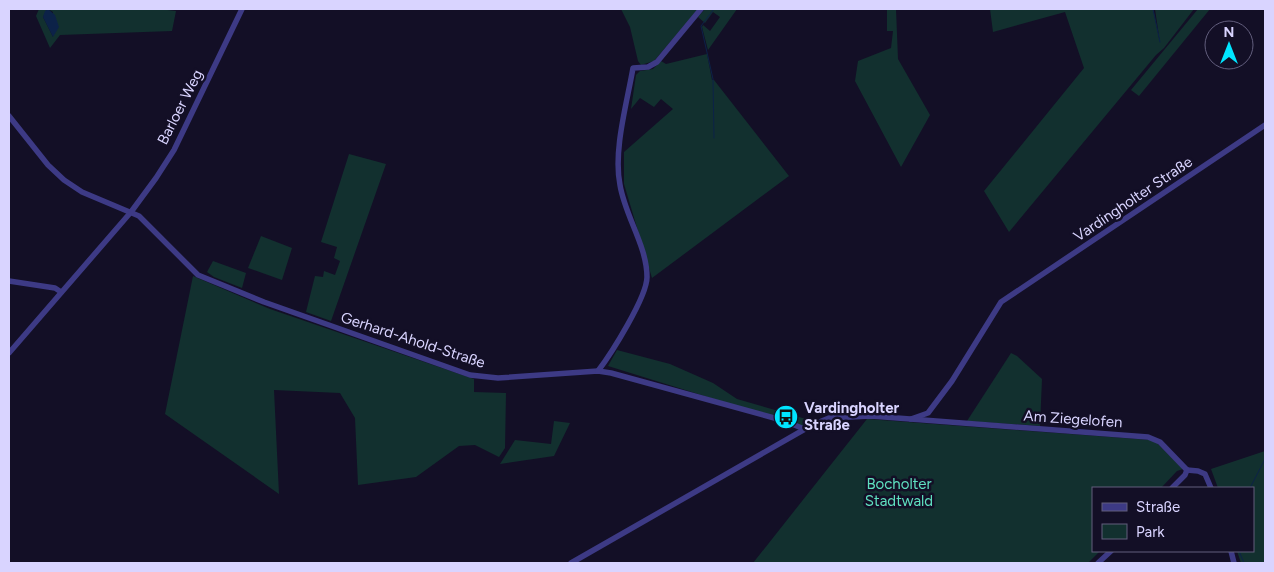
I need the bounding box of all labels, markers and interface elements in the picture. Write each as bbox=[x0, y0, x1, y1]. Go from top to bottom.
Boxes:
north arrow bbox=[1204, 20, 1254, 70]
text: N bbox=[1224, 24, 1234, 41]
street label: Barloer Weg bbox=[153, 67, 207, 147]
street label: Vardingholter Straße bbox=[1070, 153, 1196, 245]
street label: Gerhard-Ahold-Straße bbox=[339, 308, 487, 372]
place label: Vardingholter Straße bbox=[804, 399, 899, 434]
bus stop icon: Vardingholter Straße bbox=[773, 404, 799, 430]
street label: Am Ziegelofen bbox=[1023, 407, 1123, 431]
park label: Bocholter Stadtwald bbox=[865, 475, 933, 510]
legend bbox=[1092, 487, 1254, 552]
text: Straße bbox=[1136, 498, 1180, 516]
text: Park bbox=[1136, 523, 1165, 541]

